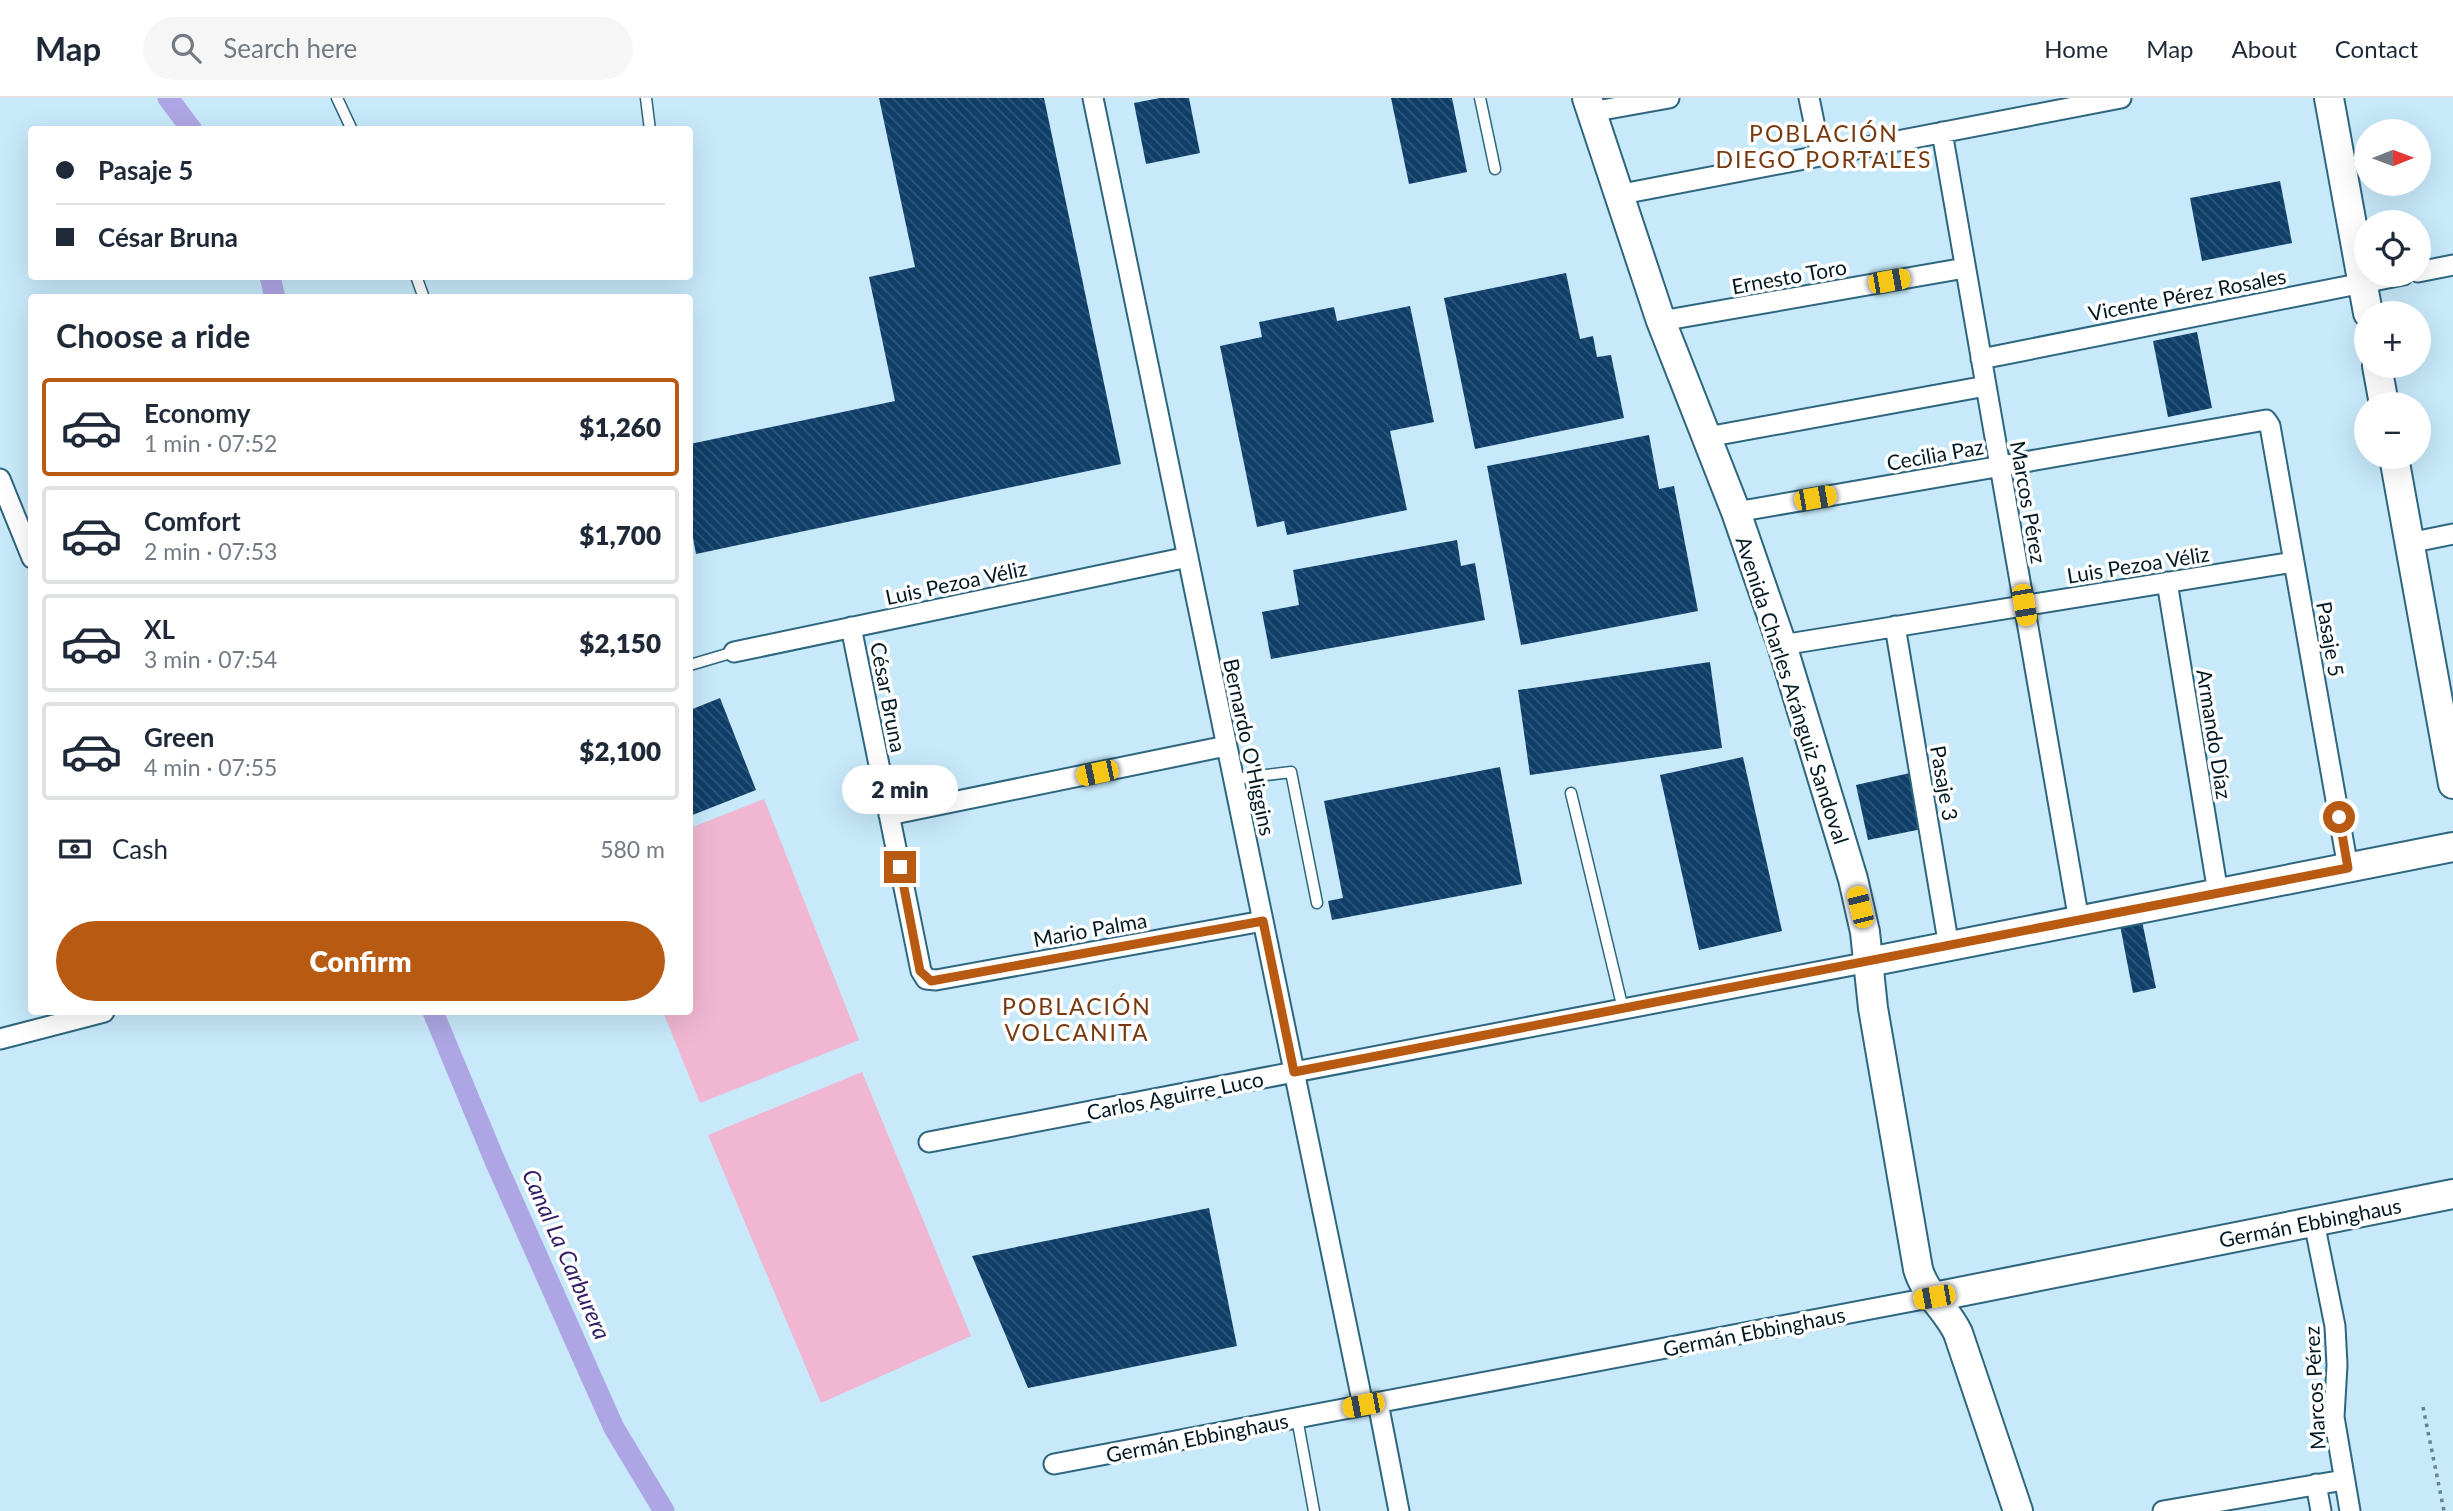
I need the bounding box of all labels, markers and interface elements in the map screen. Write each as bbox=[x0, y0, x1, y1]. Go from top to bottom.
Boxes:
search box bbox=[143, 17, 633, 80]
text: Map bbox=[35, 28, 101, 68]
icon: search bbox=[167, 29, 205, 67]
text: Search here bbox=[223, 32, 357, 64]
text: Home bbox=[2044, 34, 2108, 63]
text: Map bbox=[2146, 34, 2194, 63]
text: About bbox=[2232, 34, 2297, 63]
text: Contact bbox=[2335, 34, 2418, 63]
district label: POBLACIÓN DIEGO PORTALES bbox=[1715, 119, 1933, 173]
north arrow bbox=[2354, 119, 2431, 196]
map controls bbox=[2354, 119, 2431, 469]
text: Pasaje 5 bbox=[98, 154, 193, 186]
button: locate bbox=[2354, 210, 2431, 287]
text: César Bruna bbox=[98, 221, 238, 253]
street label: Ernesto Toro bbox=[1730, 254, 1849, 298]
street label: Vicente Pérez Rosales bbox=[2086, 263, 2288, 325]
car bbox=[1867, 267, 1912, 295]
button: + bbox=[2354, 301, 2431, 378]
text: Choose a ride bbox=[56, 316, 250, 355]
button: − bbox=[2354, 392, 2431, 469]
icon: car bbox=[60, 396, 123, 459]
text: Economy bbox=[144, 397, 250, 429]
text: $1,260 bbox=[579, 411, 661, 443]
text: 1 min · 07:52 bbox=[144, 429, 277, 457]
street label: Cecilia Paz bbox=[1885, 433, 1985, 475]
street label: Marcos Pérez bbox=[2006, 439, 2052, 565]
car bbox=[1793, 484, 1838, 512]
icon: car bbox=[60, 504, 123, 567]
text: Comfort bbox=[144, 505, 241, 537]
text: $1,700 bbox=[579, 519, 661, 551]
street label: Avenida Charles Aránguiz Sandoval bbox=[1731, 533, 1855, 847]
text: 2 min · 07:53 bbox=[144, 537, 277, 565]
street label: Luis Pezoa Véliz bbox=[2065, 540, 2211, 588]
street label: Luis Pezoa Véliz bbox=[883, 555, 1029, 609]
car bbox=[2011, 582, 2038, 628]
street label: Pasaje 5 bbox=[2312, 599, 2350, 679]
icon: car bbox=[60, 612, 123, 675]
text: XL bbox=[144, 613, 175, 645]
text: $2,150 bbox=[579, 627, 661, 659]
street label: César Bruna bbox=[866, 640, 912, 754]
text: 3 min · 07:54 bbox=[144, 645, 277, 673]
street label: Bernardo O'Higgins bbox=[1219, 656, 1281, 838]
street label: Armando Díaz bbox=[2192, 667, 2238, 801]
icon: car bbox=[60, 720, 123, 783]
text: Green bbox=[144, 721, 214, 753]
text: $2,100 bbox=[579, 735, 661, 767]
street label: Pasaje 3 bbox=[1926, 743, 1964, 823]
text: 4 min · 07:55 bbox=[144, 753, 277, 781]
car bbox=[1075, 758, 1120, 788]
callout: 2 min bbox=[842, 766, 958, 814]
text: 2 min bbox=[871, 775, 929, 803]
route start bbox=[2323, 801, 2355, 833]
icon: cash bbox=[56, 830, 94, 868]
text: Cash bbox=[112, 833, 168, 865]
text: 580 m bbox=[600, 835, 665, 863]
route end bbox=[884, 851, 916, 883]
car bbox=[1845, 884, 1876, 930]
street label: Mario Palma bbox=[1031, 907, 1149, 951]
button: Confirm bbox=[56, 921, 665, 1001]
district label: POBLACIÓN VOLCANITA bbox=[1002, 992, 1152, 1046]
street label: Carlos Aguirre Luco bbox=[1084, 1066, 1266, 1124]
water label: Canal La Carburera bbox=[517, 1164, 617, 1344]
street label: Germán Ebbinghaus bbox=[2217, 1192, 2403, 1252]
car bbox=[1912, 1283, 1957, 1311]
street label: Germán Ebbinghaus bbox=[1661, 1301, 1847, 1361]
street label: Marcos Pérez bbox=[2298, 1325, 2330, 1451]
car bbox=[1341, 1391, 1386, 1419]
street label: Germán Ebbinghaus bbox=[1104, 1407, 1290, 1467]

